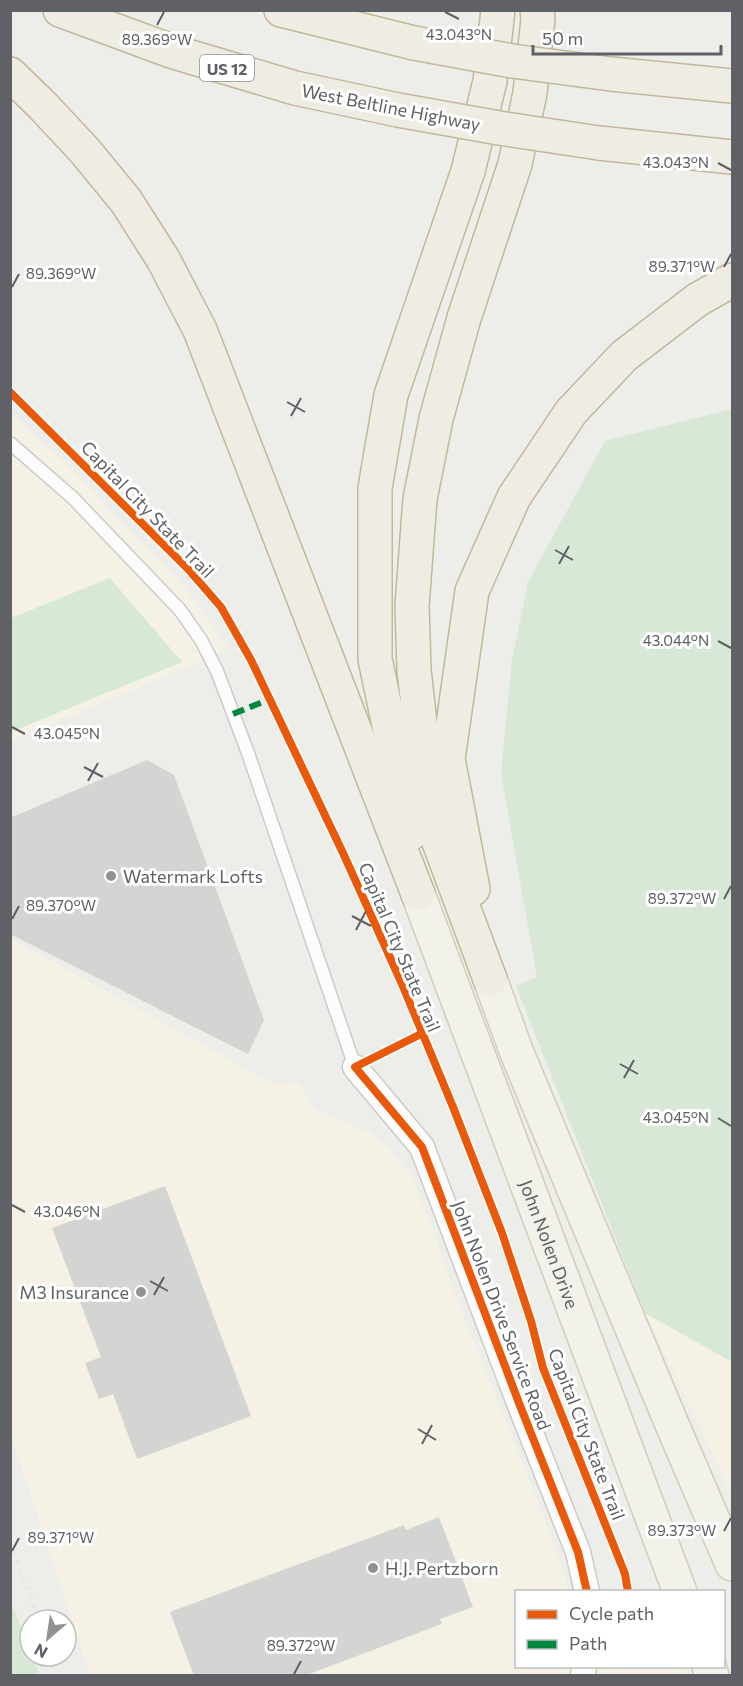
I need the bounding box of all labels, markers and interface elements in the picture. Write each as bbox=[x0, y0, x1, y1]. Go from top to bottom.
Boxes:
scale bar bbox=[533, 18, 720, 56]
text: 43.043°N bbox=[426, 25, 492, 43]
text: 50 m bbox=[542, 27, 583, 49]
text: 89.369°W bbox=[122, 30, 192, 48]
road number: US 12 bbox=[200, 55, 254, 81]
street label: West Beltline Highway bbox=[300, 79, 482, 135]
text: 43.043°N bbox=[643, 153, 709, 171]
text: 89.371°W bbox=[649, 257, 715, 275]
text: 89.369°W bbox=[26, 264, 96, 282]
street label: Capital City State Trail bbox=[77, 436, 219, 582]
text: 43.044°N bbox=[643, 631, 709, 649]
text: 43.045°N bbox=[34, 724, 100, 742]
street label: Capital City State Trail bbox=[354, 859, 446, 1035]
place label: Watermark Lofts bbox=[123, 865, 263, 887]
marker: Watermark Lofts bbox=[104, 869, 118, 883]
text: 89.372°W bbox=[648, 889, 716, 907]
text: 89.370°W bbox=[26, 896, 96, 914]
text: 43.045°N bbox=[643, 1108, 709, 1126]
street label: John Nolen Drive bbox=[515, 1177, 584, 1312]
street label: John Nolen Drive Service Road bbox=[448, 1197, 556, 1433]
text: 43.046°N bbox=[34, 1202, 100, 1220]
place label: M3 Insurance bbox=[19, 1281, 129, 1303]
marker: M3 Insurance bbox=[134, 1285, 148, 1299]
street label: Capital City State Trail bbox=[544, 1345, 630, 1523]
text: 89.373°W bbox=[648, 1521, 716, 1539]
text: 89.371°W bbox=[28, 1528, 94, 1546]
place label: H.J. Pertzborn bbox=[385, 1557, 499, 1579]
marker: H.J. Pertzborn bbox=[366, 1561, 380, 1575]
legend bbox=[515, 1590, 725, 1668]
text: Cycle path bbox=[569, 1602, 654, 1624]
north arrow bbox=[18, 1608, 78, 1668]
text: Path bbox=[569, 1632, 607, 1654]
text: 89.372°W bbox=[267, 1636, 335, 1654]
text: N bbox=[31, 1640, 50, 1663]

